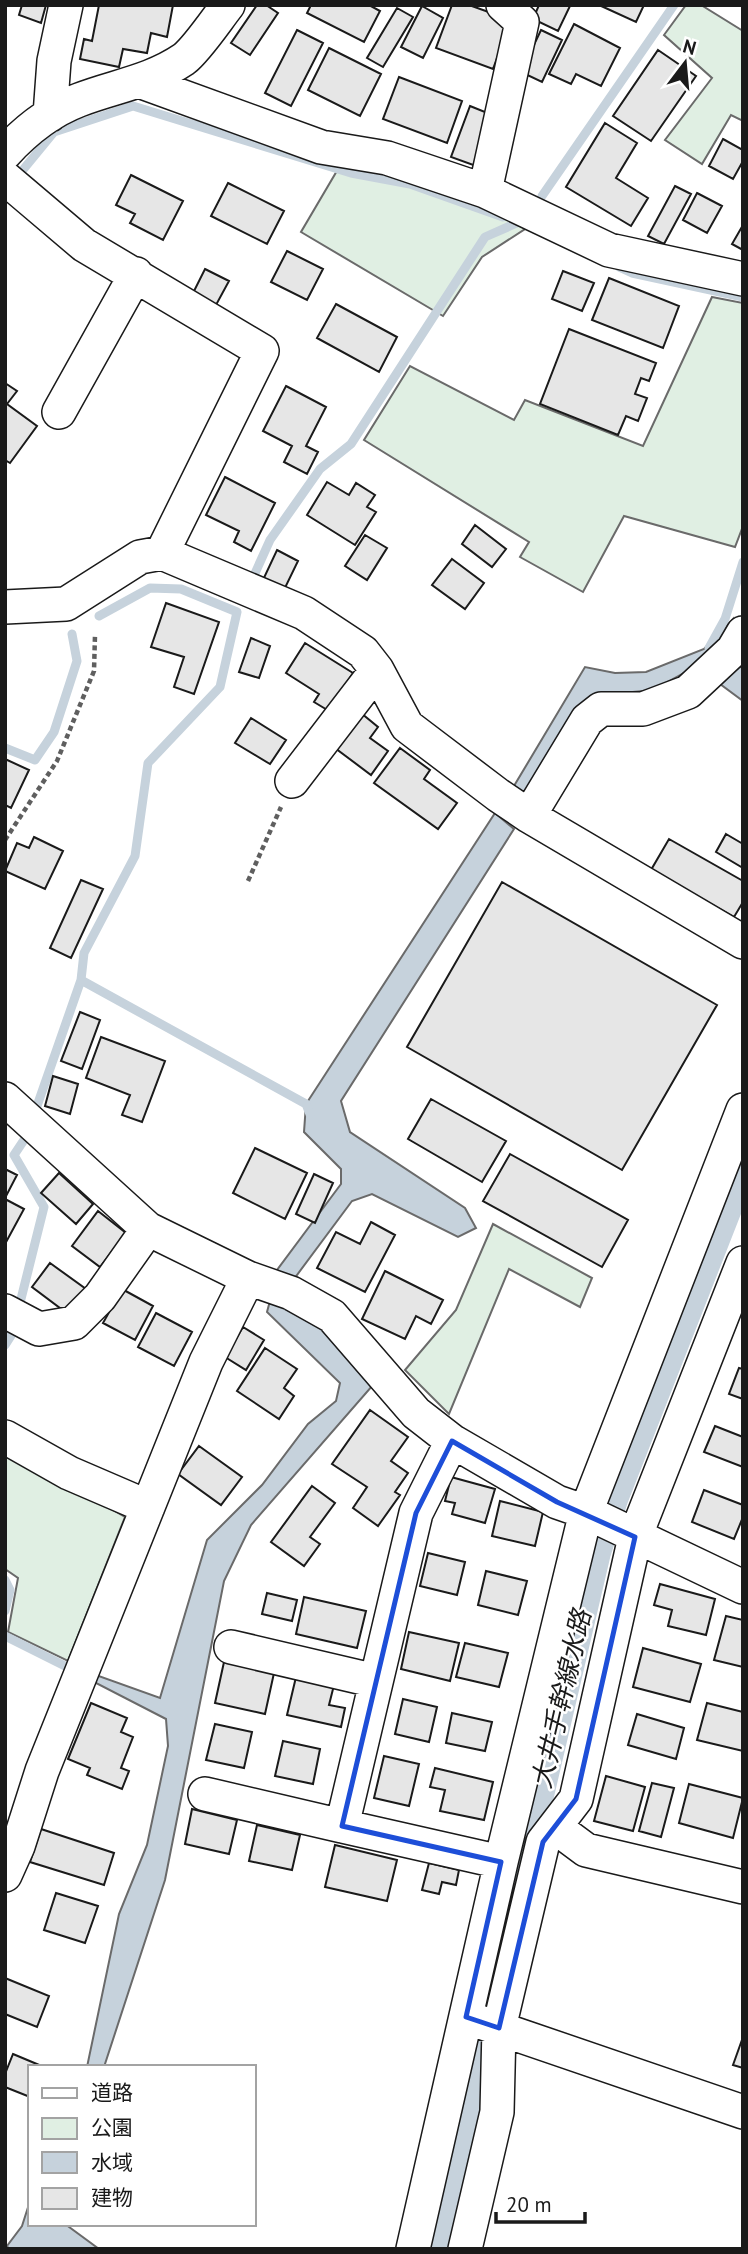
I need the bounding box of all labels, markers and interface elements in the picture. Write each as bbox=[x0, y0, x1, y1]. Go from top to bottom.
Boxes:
north arrow bbox=[650, 28, 720, 98]
text: N bbox=[680, 33, 699, 60]
water label: 大井手幹線水路 bbox=[524, 1605, 598, 1791]
legend bbox=[28, 2065, 256, 2226]
text: 道路 bbox=[91, 2079, 133, 2106]
text: 公園 bbox=[91, 2114, 133, 2141]
text: 水域 bbox=[91, 2149, 133, 2176]
scale bar bbox=[496, 2180, 585, 2224]
text: 建物 bbox=[91, 2184, 133, 2211]
text: 20 m bbox=[506, 2191, 552, 2218]

